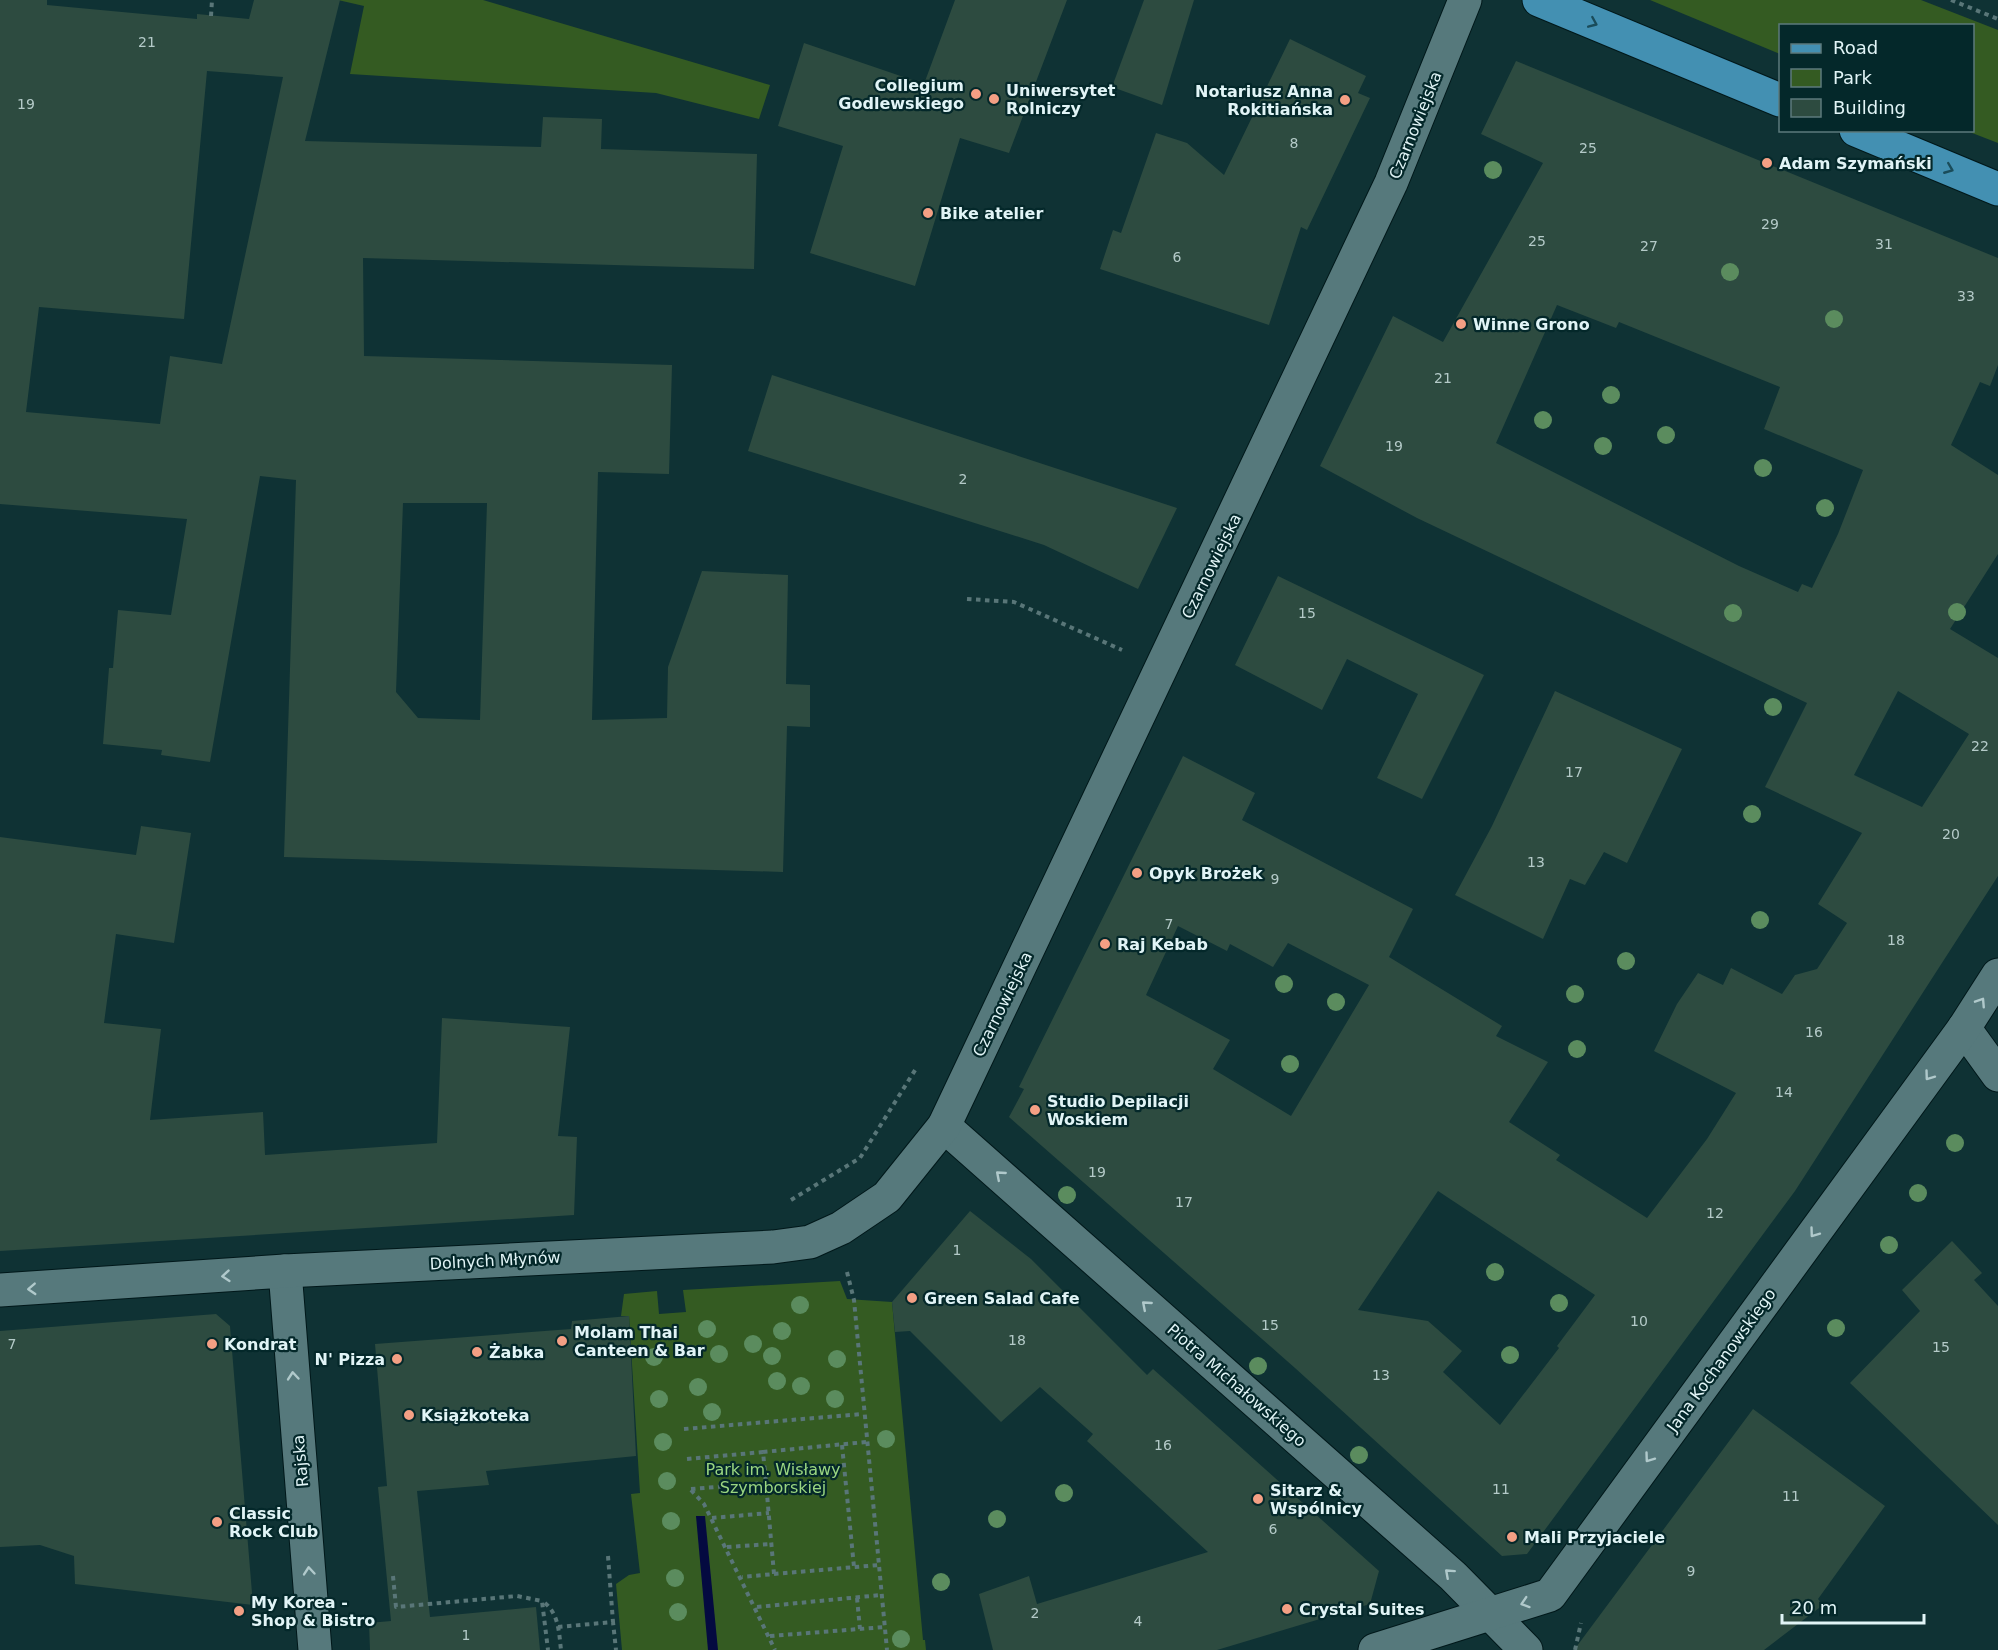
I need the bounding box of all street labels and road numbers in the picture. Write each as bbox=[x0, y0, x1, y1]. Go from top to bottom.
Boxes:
street label: Czarnowiejska bbox=[1385, 69, 1446, 182]
street label: Czarnowiejska bbox=[1178, 511, 1245, 622]
street label: Czarnowiejska bbox=[969, 949, 1036, 1060]
street label: Dolnych Młynów bbox=[429, 1248, 561, 1273]
street label: Jana Kochanowskiego bbox=[1662, 1285, 1780, 1437]
street label: Piotra Michałowskiego bbox=[1163, 1320, 1310, 1451]
street label: Rajska bbox=[289, 1434, 312, 1488]

